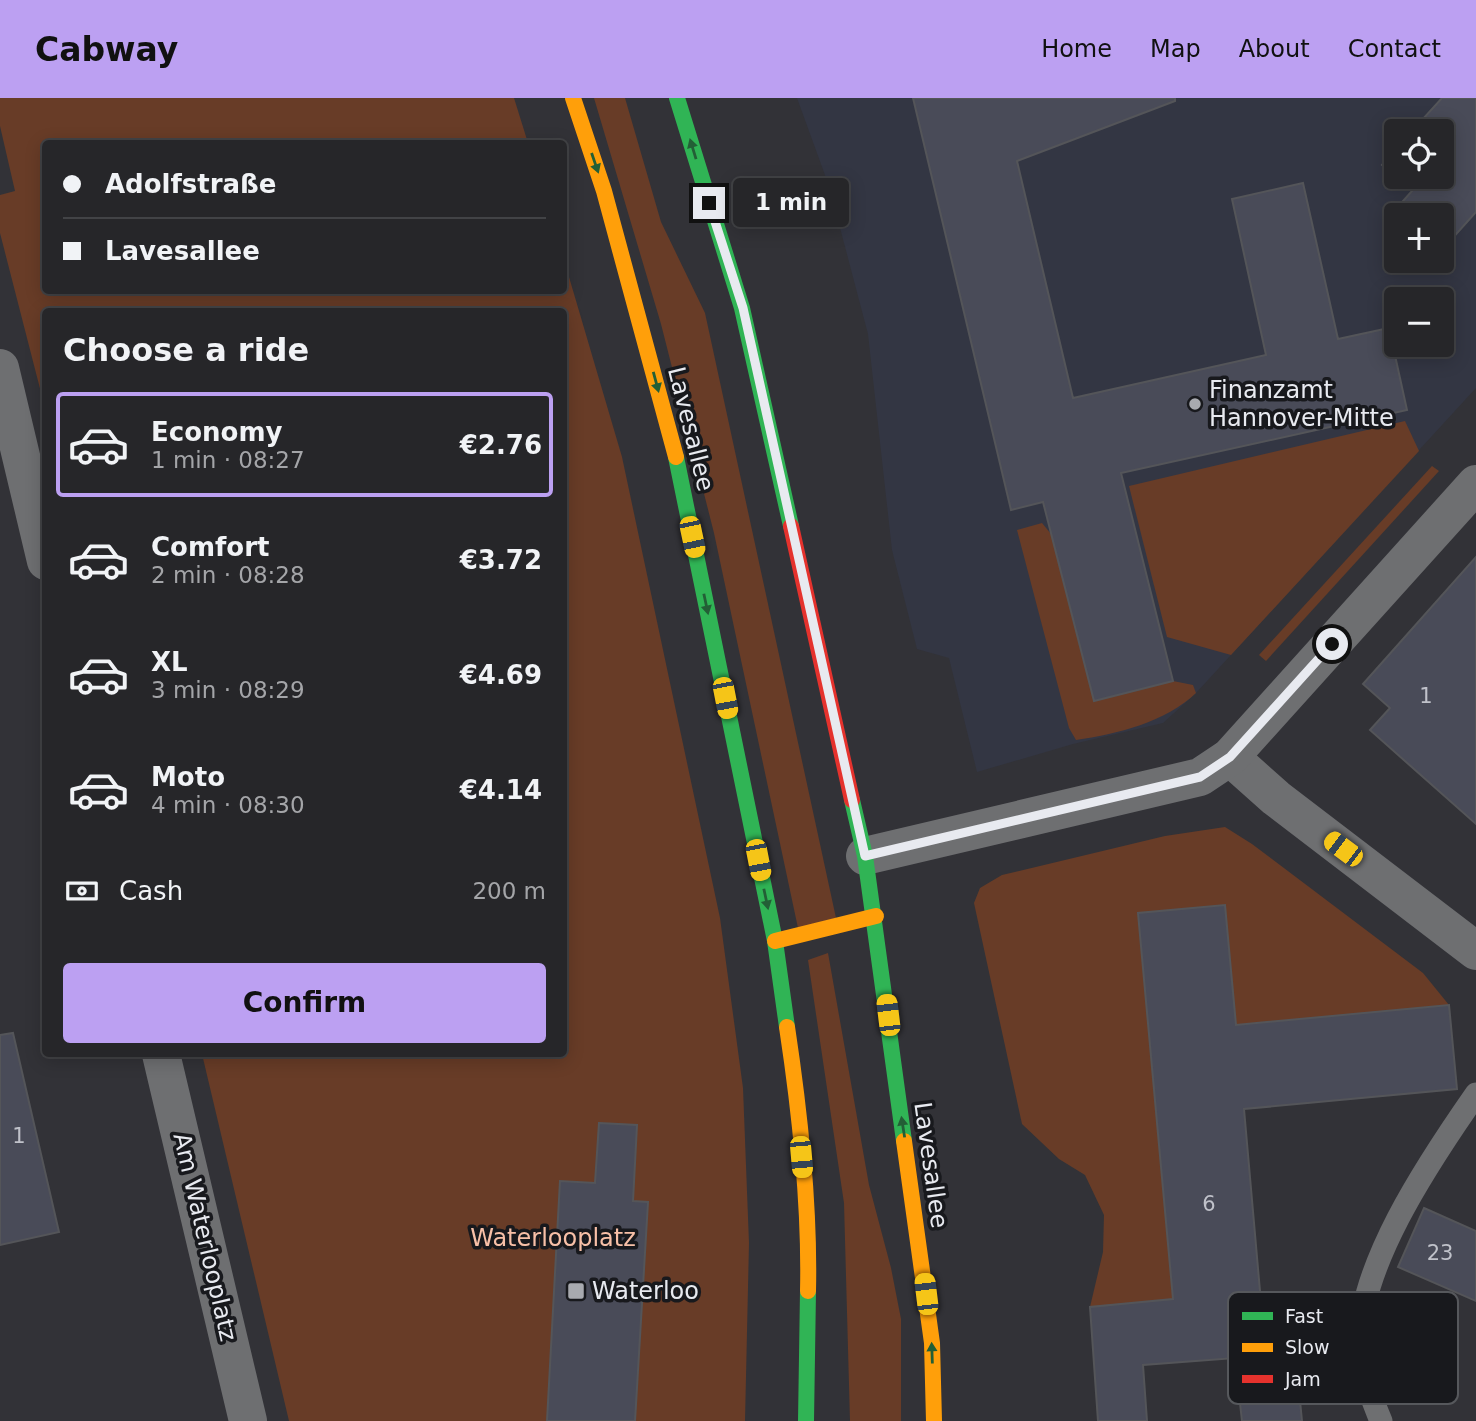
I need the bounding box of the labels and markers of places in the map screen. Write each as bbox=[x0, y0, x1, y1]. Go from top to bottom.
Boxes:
place label: Finanzamt Hannover-Mitte bbox=[1209, 376, 1394, 432]
marker: Finanzamt Hannover-Mitte bbox=[1187, 396, 1203, 412]
place label: Waterloo bbox=[592, 1277, 699, 1305]
marker: Waterloo bbox=[566, 1281, 586, 1301]

